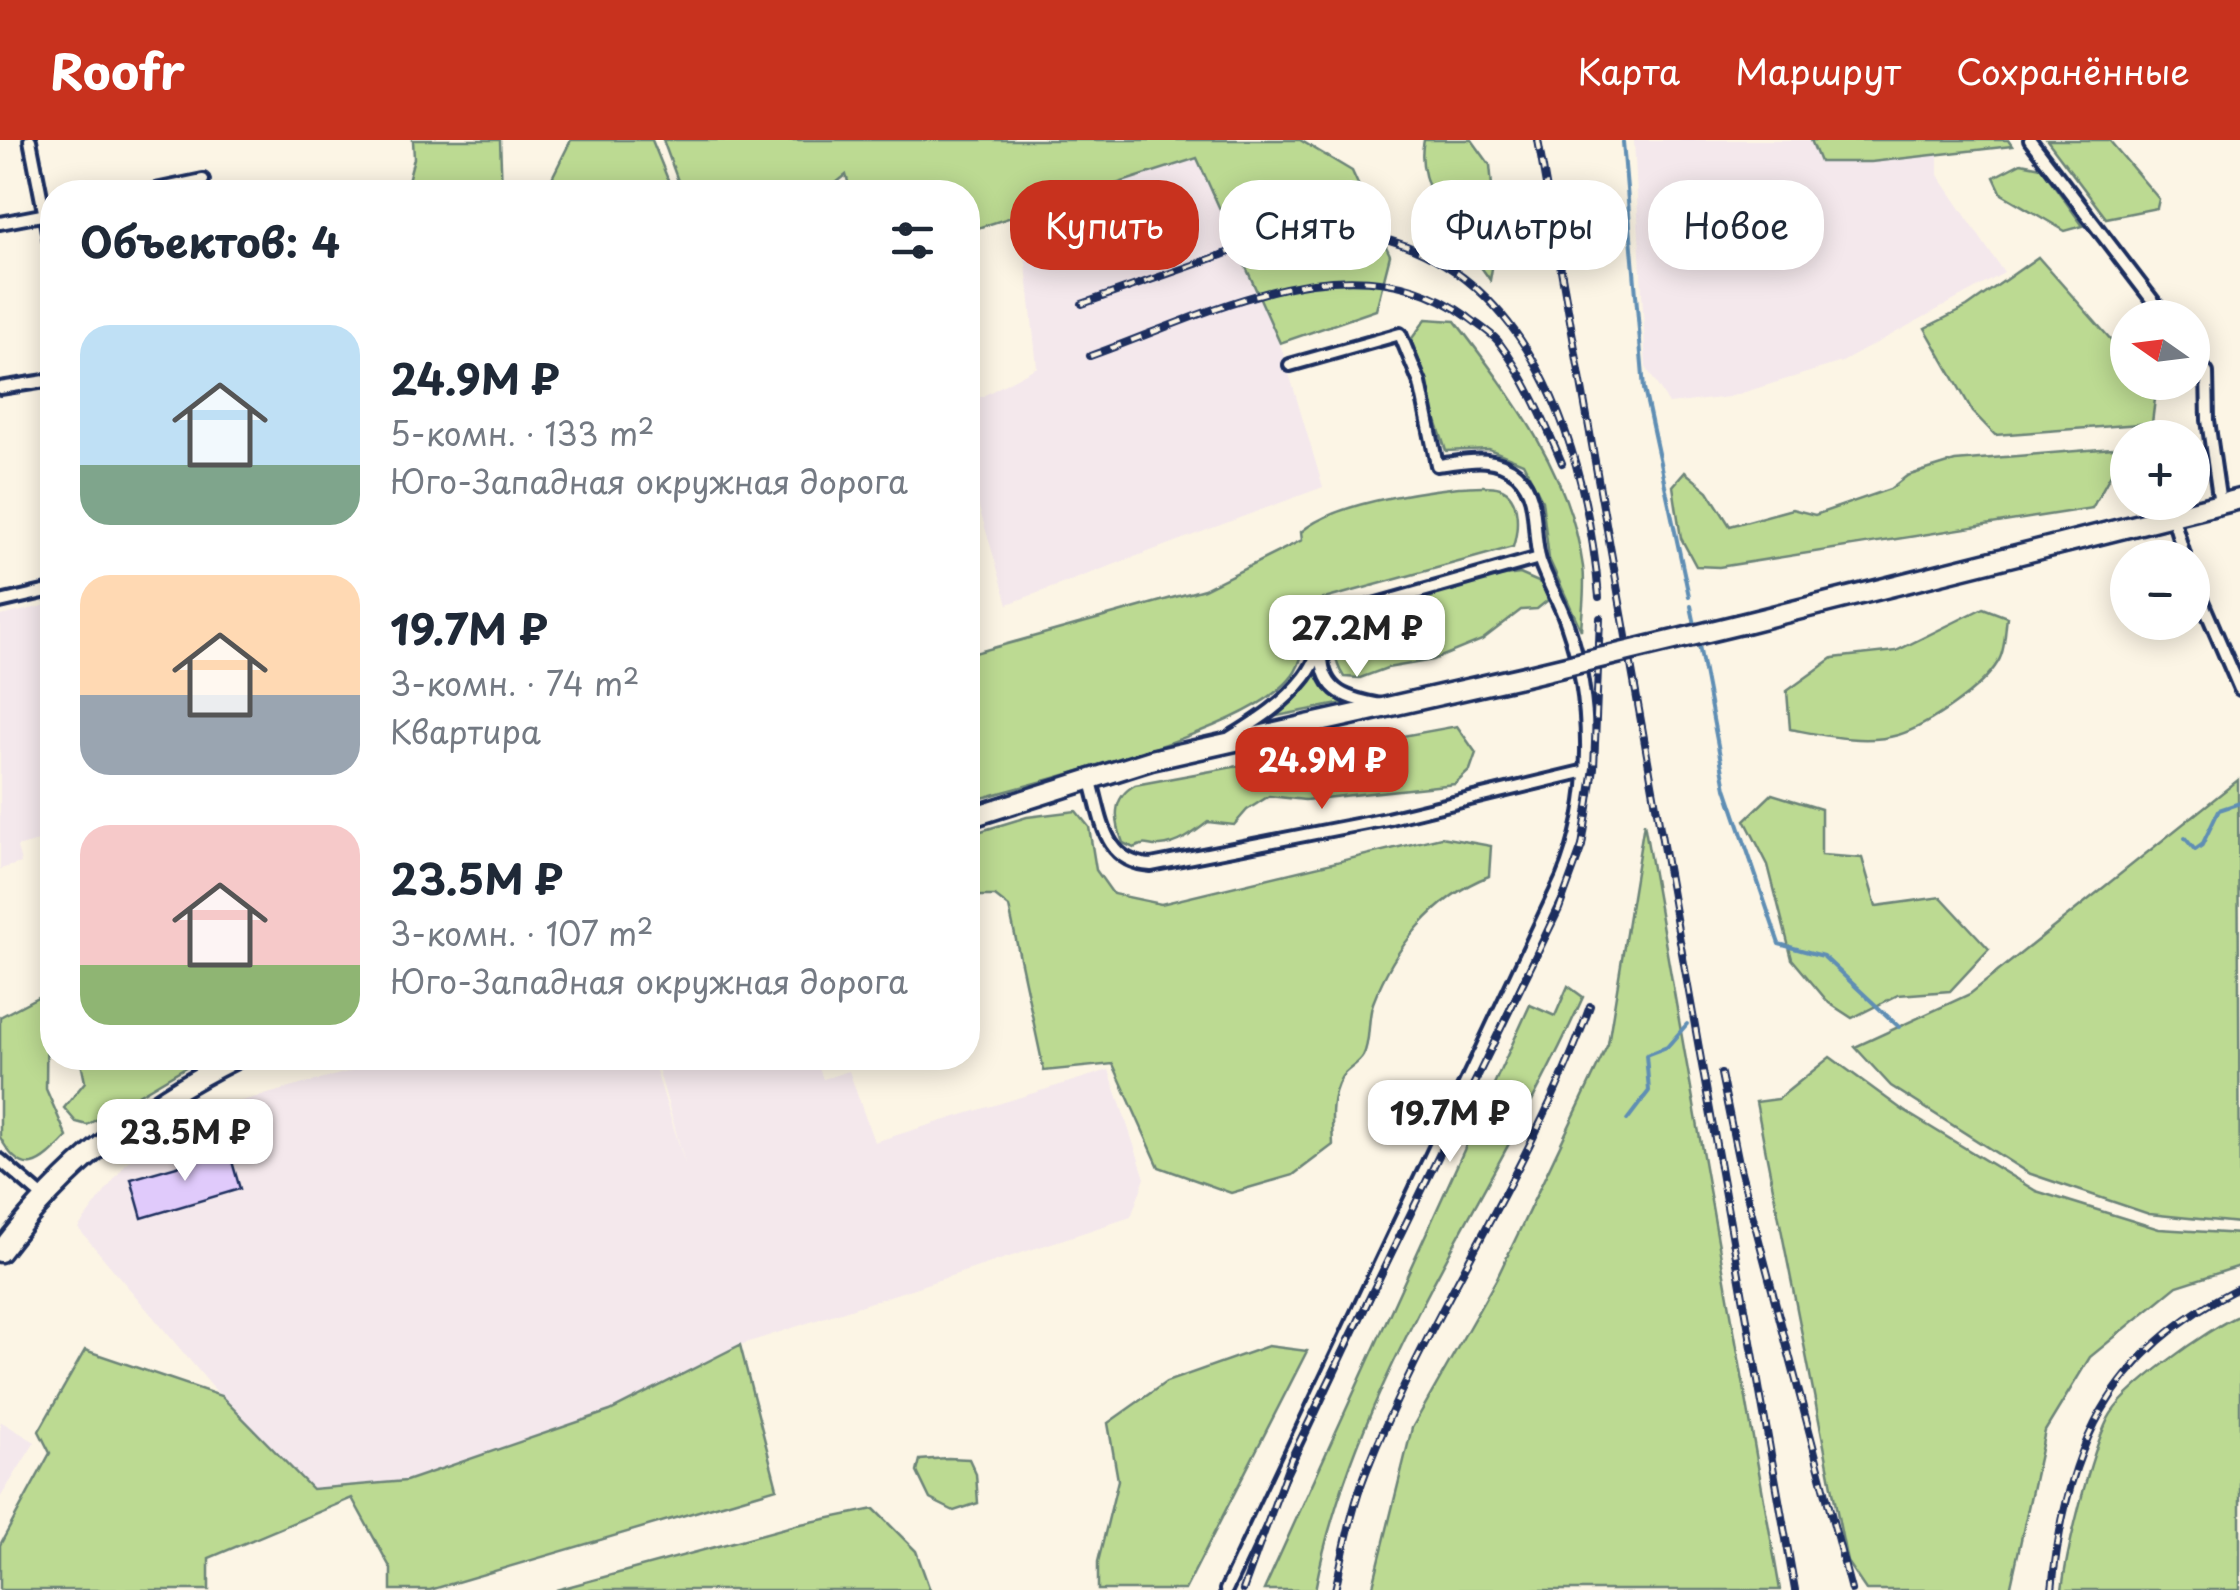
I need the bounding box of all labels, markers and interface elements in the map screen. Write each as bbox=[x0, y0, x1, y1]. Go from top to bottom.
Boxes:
text: Roofr bbox=[50, 34, 185, 106]
text: Карта bbox=[1578, 44, 1680, 97]
text: Маршрут bbox=[1735, 44, 1901, 97]
text: Сохранённые bbox=[1956, 44, 2190, 97]
chip: Купить bbox=[1010, 180, 1199, 270]
chip: Снять bbox=[1219, 180, 1391, 270]
chip: Фильтры bbox=[1411, 180, 1628, 270]
chip: Новое bbox=[1648, 180, 1824, 270]
text: Объектов: 4 bbox=[80, 209, 340, 272]
icon: filters bbox=[885, 213, 940, 268]
north arrow bbox=[2110, 300, 2210, 400]
map controls bbox=[2110, 300, 2210, 640]
text: 24.9M ₽ bbox=[390, 346, 560, 409]
icon: home bbox=[160, 365, 280, 485]
text: 5-комн. · 133 m² bbox=[390, 409, 654, 457]
button: + bbox=[2110, 420, 2210, 520]
text: Юго-Западная окружная дорога bbox=[390, 457, 908, 505]
button: − bbox=[2110, 540, 2210, 640]
pin: 27.2M ₽ bbox=[1265, 595, 1449, 680]
text: 19.7M ₽ bbox=[390, 596, 548, 659]
text: 27.2M ₽ bbox=[1291, 603, 1423, 651]
icon: home bbox=[160, 615, 280, 735]
text: 3-комн. · 74 m² bbox=[390, 659, 640, 707]
text: Квартира bbox=[390, 707, 541, 755]
pin: 24.9M ₽ bbox=[1230, 727, 1414, 812]
text: 24.9M ₽ bbox=[1257, 735, 1387, 783]
text: 23.5M ₽ bbox=[390, 846, 563, 909]
icon: home bbox=[160, 865, 280, 985]
text: 3-комн. · 107 m² bbox=[390, 909, 653, 957]
text: Юго-Западная окружная дорога bbox=[390, 957, 908, 1005]
pin: 19.7M ₽ bbox=[1358, 1080, 1542, 1165]
text: 19.7M ₽ bbox=[1390, 1088, 1510, 1136]
pin: 23.5M ₽ bbox=[93, 1099, 277, 1184]
text: 23.5M ₽ bbox=[119, 1107, 251, 1155]

